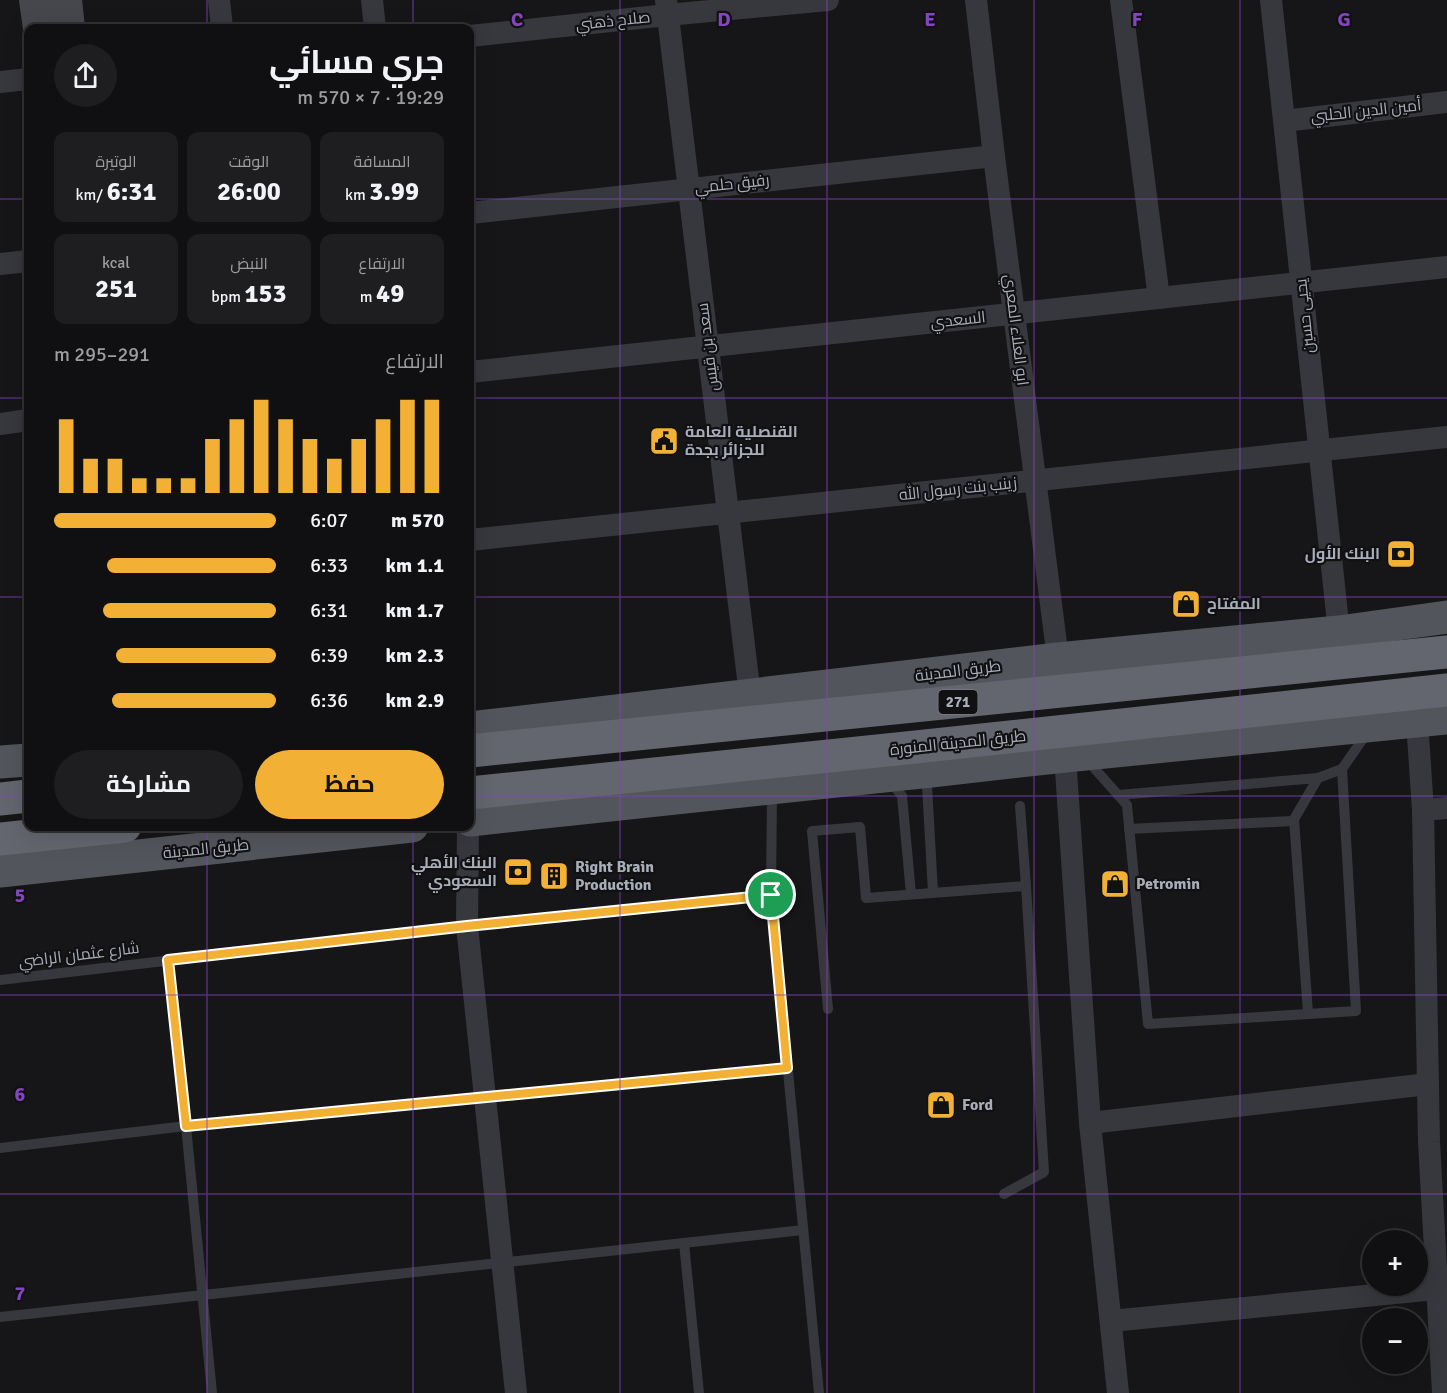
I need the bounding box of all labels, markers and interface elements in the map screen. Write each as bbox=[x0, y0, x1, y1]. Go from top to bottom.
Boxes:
text: C bbox=[511, 7, 523, 32]
street label: صلاح ذهني bbox=[575, 7, 652, 38]
text: D bbox=[717, 7, 731, 32]
text: E bbox=[924, 7, 936, 32]
text: F bbox=[1132, 7, 1143, 32]
text: G bbox=[1337, 7, 1351, 32]
text: جري مسائي bbox=[269, 42, 444, 83]
button: share bbox=[54, 44, 117, 107]
text: 19:29 · 7 × 570 m bbox=[297, 85, 444, 110]
street label: أمين الدين الحلبي bbox=[1310, 95, 1423, 130]
text: الوتيرة bbox=[95, 152, 137, 172]
text: الوقت bbox=[229, 152, 269, 172]
text: المسافة bbox=[354, 152, 410, 172]
street label: رفيق حلمي bbox=[694, 170, 771, 201]
text: 6:31 bbox=[107, 176, 156, 208]
text: 26:00 bbox=[217, 176, 281, 208]
text: 3.99 bbox=[369, 176, 419, 208]
text: /km bbox=[76, 185, 107, 205]
text: km bbox=[345, 185, 369, 205]
text: kcal bbox=[102, 253, 130, 273]
text: النبض bbox=[230, 254, 268, 274]
text: الارتفاع bbox=[359, 254, 405, 274]
text: 251 bbox=[95, 273, 137, 305]
street label: ابو العلاء المعري bbox=[996, 273, 1033, 387]
street label: يحيى حسين bbox=[1291, 277, 1319, 354]
text: 153 bbox=[245, 278, 287, 310]
text: 49 bbox=[376, 278, 404, 310]
text: bpm bbox=[211, 287, 245, 307]
text: m bbox=[360, 287, 376, 307]
street label: سعد بن قيس bbox=[693, 302, 723, 392]
street label: السعدي bbox=[929, 307, 987, 336]
text: 291–295 m bbox=[54, 342, 150, 367]
text: الارتفاع bbox=[385, 349, 444, 374]
place label: القنصلية العامة للجزائر بجدة bbox=[685, 422, 798, 460]
public building icon: القنصلية العامة للجزائر بجدة bbox=[648, 425, 680, 457]
street label: زينب بنت رسول الله bbox=[898, 472, 1018, 505]
text: 6:07 bbox=[310, 508, 348, 533]
text: 570 m bbox=[391, 508, 444, 533]
bank icon: البنك الأول bbox=[1385, 538, 1417, 570]
place label: البنك الأول bbox=[1305, 544, 1380, 564]
text: 6:33 bbox=[310, 553, 348, 578]
text: 1.1 km bbox=[386, 553, 444, 578]
shop icon: المفتاح bbox=[1170, 588, 1202, 620]
place label: المفتاح bbox=[1207, 594, 1261, 614]
text: 6:31 bbox=[310, 598, 348, 623]
text: 1.7 km bbox=[386, 598, 444, 623]
text: 6:39 bbox=[310, 643, 348, 668]
text: 2.3 km bbox=[386, 643, 444, 668]
street label: طريق المدينة bbox=[914, 656, 1002, 686]
text: 6:36 bbox=[310, 688, 348, 713]
text: 2.9 km bbox=[386, 688, 444, 713]
road number: 271 bbox=[938, 690, 978, 714]
street label: طريق المدينة المنورة bbox=[889, 726, 1027, 760]
button: مشاركة bbox=[54, 750, 243, 819]
button: حفظ bbox=[255, 750, 444, 819]
street label: طريق المدينة bbox=[162, 835, 250, 863]
place label: البنك الأهلي السعودي bbox=[411, 853, 497, 893]
bank icon: البنك الأهلي السعودي bbox=[502, 856, 534, 888]
place label: Right Brain Production bbox=[575, 857, 654, 895]
building icon: Right Brain Production bbox=[538, 860, 570, 892]
shop icon: Petromin bbox=[1099, 868, 1131, 900]
pin bbox=[745, 869, 796, 920]
place label: Petromin bbox=[1136, 874, 1200, 894]
icon: arrive bbox=[754, 878, 787, 911]
text: 5 bbox=[15, 883, 25, 908]
street label: شارع عثمان الراضي bbox=[17, 938, 141, 974]
text: 6 bbox=[15, 1082, 26, 1107]
shop icon: Ford bbox=[925, 1089, 957, 1121]
place label: Ford bbox=[962, 1095, 994, 1115]
map controls bbox=[1362, 1230, 1428, 1374]
button: + bbox=[1362, 1230, 1428, 1296]
text: 7 bbox=[15, 1281, 26, 1306]
button: − bbox=[1362, 1308, 1428, 1374]

